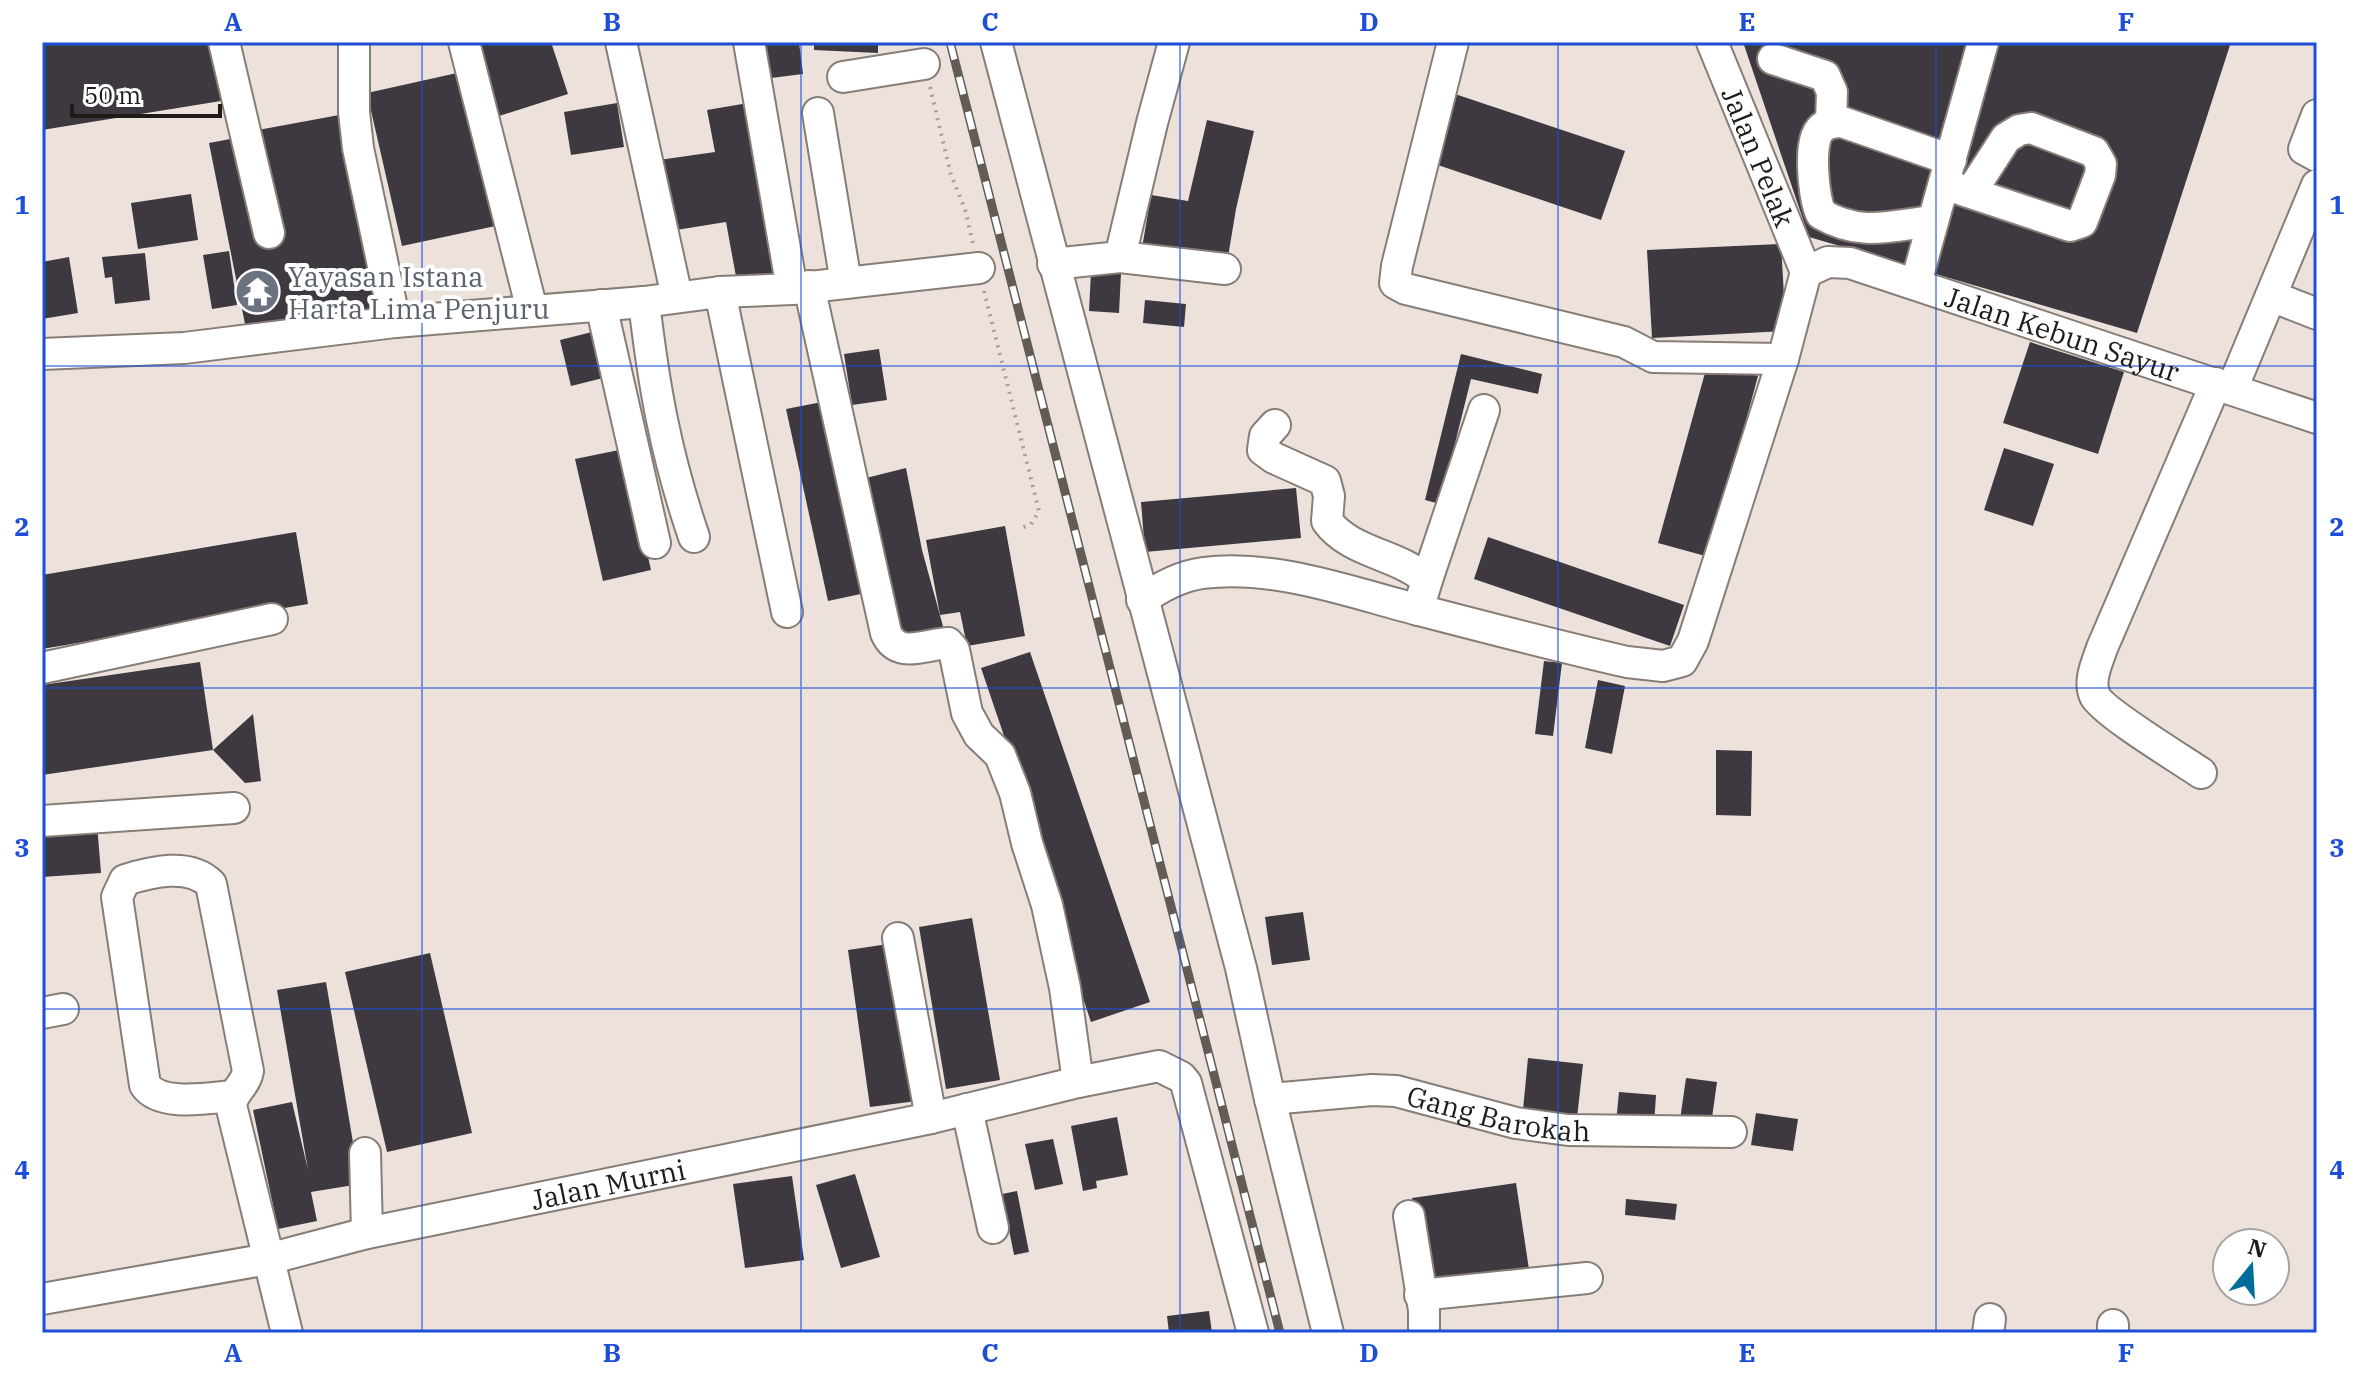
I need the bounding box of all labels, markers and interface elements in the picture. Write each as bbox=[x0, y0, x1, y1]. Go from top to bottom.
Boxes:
text: A bbox=[224, 4, 242, 38]
text: B bbox=[603, 4, 621, 38]
text: C bbox=[981, 4, 999, 38]
text: D bbox=[1359, 4, 1379, 38]
text: E bbox=[1738, 4, 1756, 38]
text: F bbox=[2118, 4, 2134, 38]
scale bar bbox=[72, 68, 220, 118]
text: 50 m bbox=[84, 79, 141, 111]
street label: Jalan Pelak bbox=[1714, 81, 1804, 233]
text: 1 bbox=[14, 187, 30, 221]
text: 1 bbox=[2329, 187, 2345, 221]
place label: Yayasan Istana Harta Lima Penjuru bbox=[288, 258, 550, 327]
temple icon: Yayasan Istana Harta Lima Penjuru bbox=[233, 268, 281, 316]
street label: Jalan Kebun Sayur bbox=[1940, 277, 2185, 390]
text: 2 bbox=[14, 509, 30, 543]
text: 2 bbox=[2329, 509, 2345, 543]
text: 3 bbox=[14, 830, 30, 864]
text: 3 bbox=[2329, 830, 2345, 864]
street label: Gang Barokah bbox=[1403, 1076, 1591, 1149]
street label: Jalan Murni bbox=[528, 1150, 689, 1218]
text: 4 bbox=[14, 1152, 30, 1186]
text: 4 bbox=[2329, 1152, 2345, 1186]
north arrow bbox=[2211, 1227, 2291, 1307]
text: N bbox=[2245, 1231, 2270, 1264]
text: A bbox=[224, 1335, 242, 1369]
text: B bbox=[603, 1335, 621, 1369]
text: C bbox=[981, 1335, 999, 1369]
text: D bbox=[1359, 1335, 1379, 1369]
text: E bbox=[1738, 1335, 1756, 1369]
text: F bbox=[2118, 1335, 2134, 1369]

